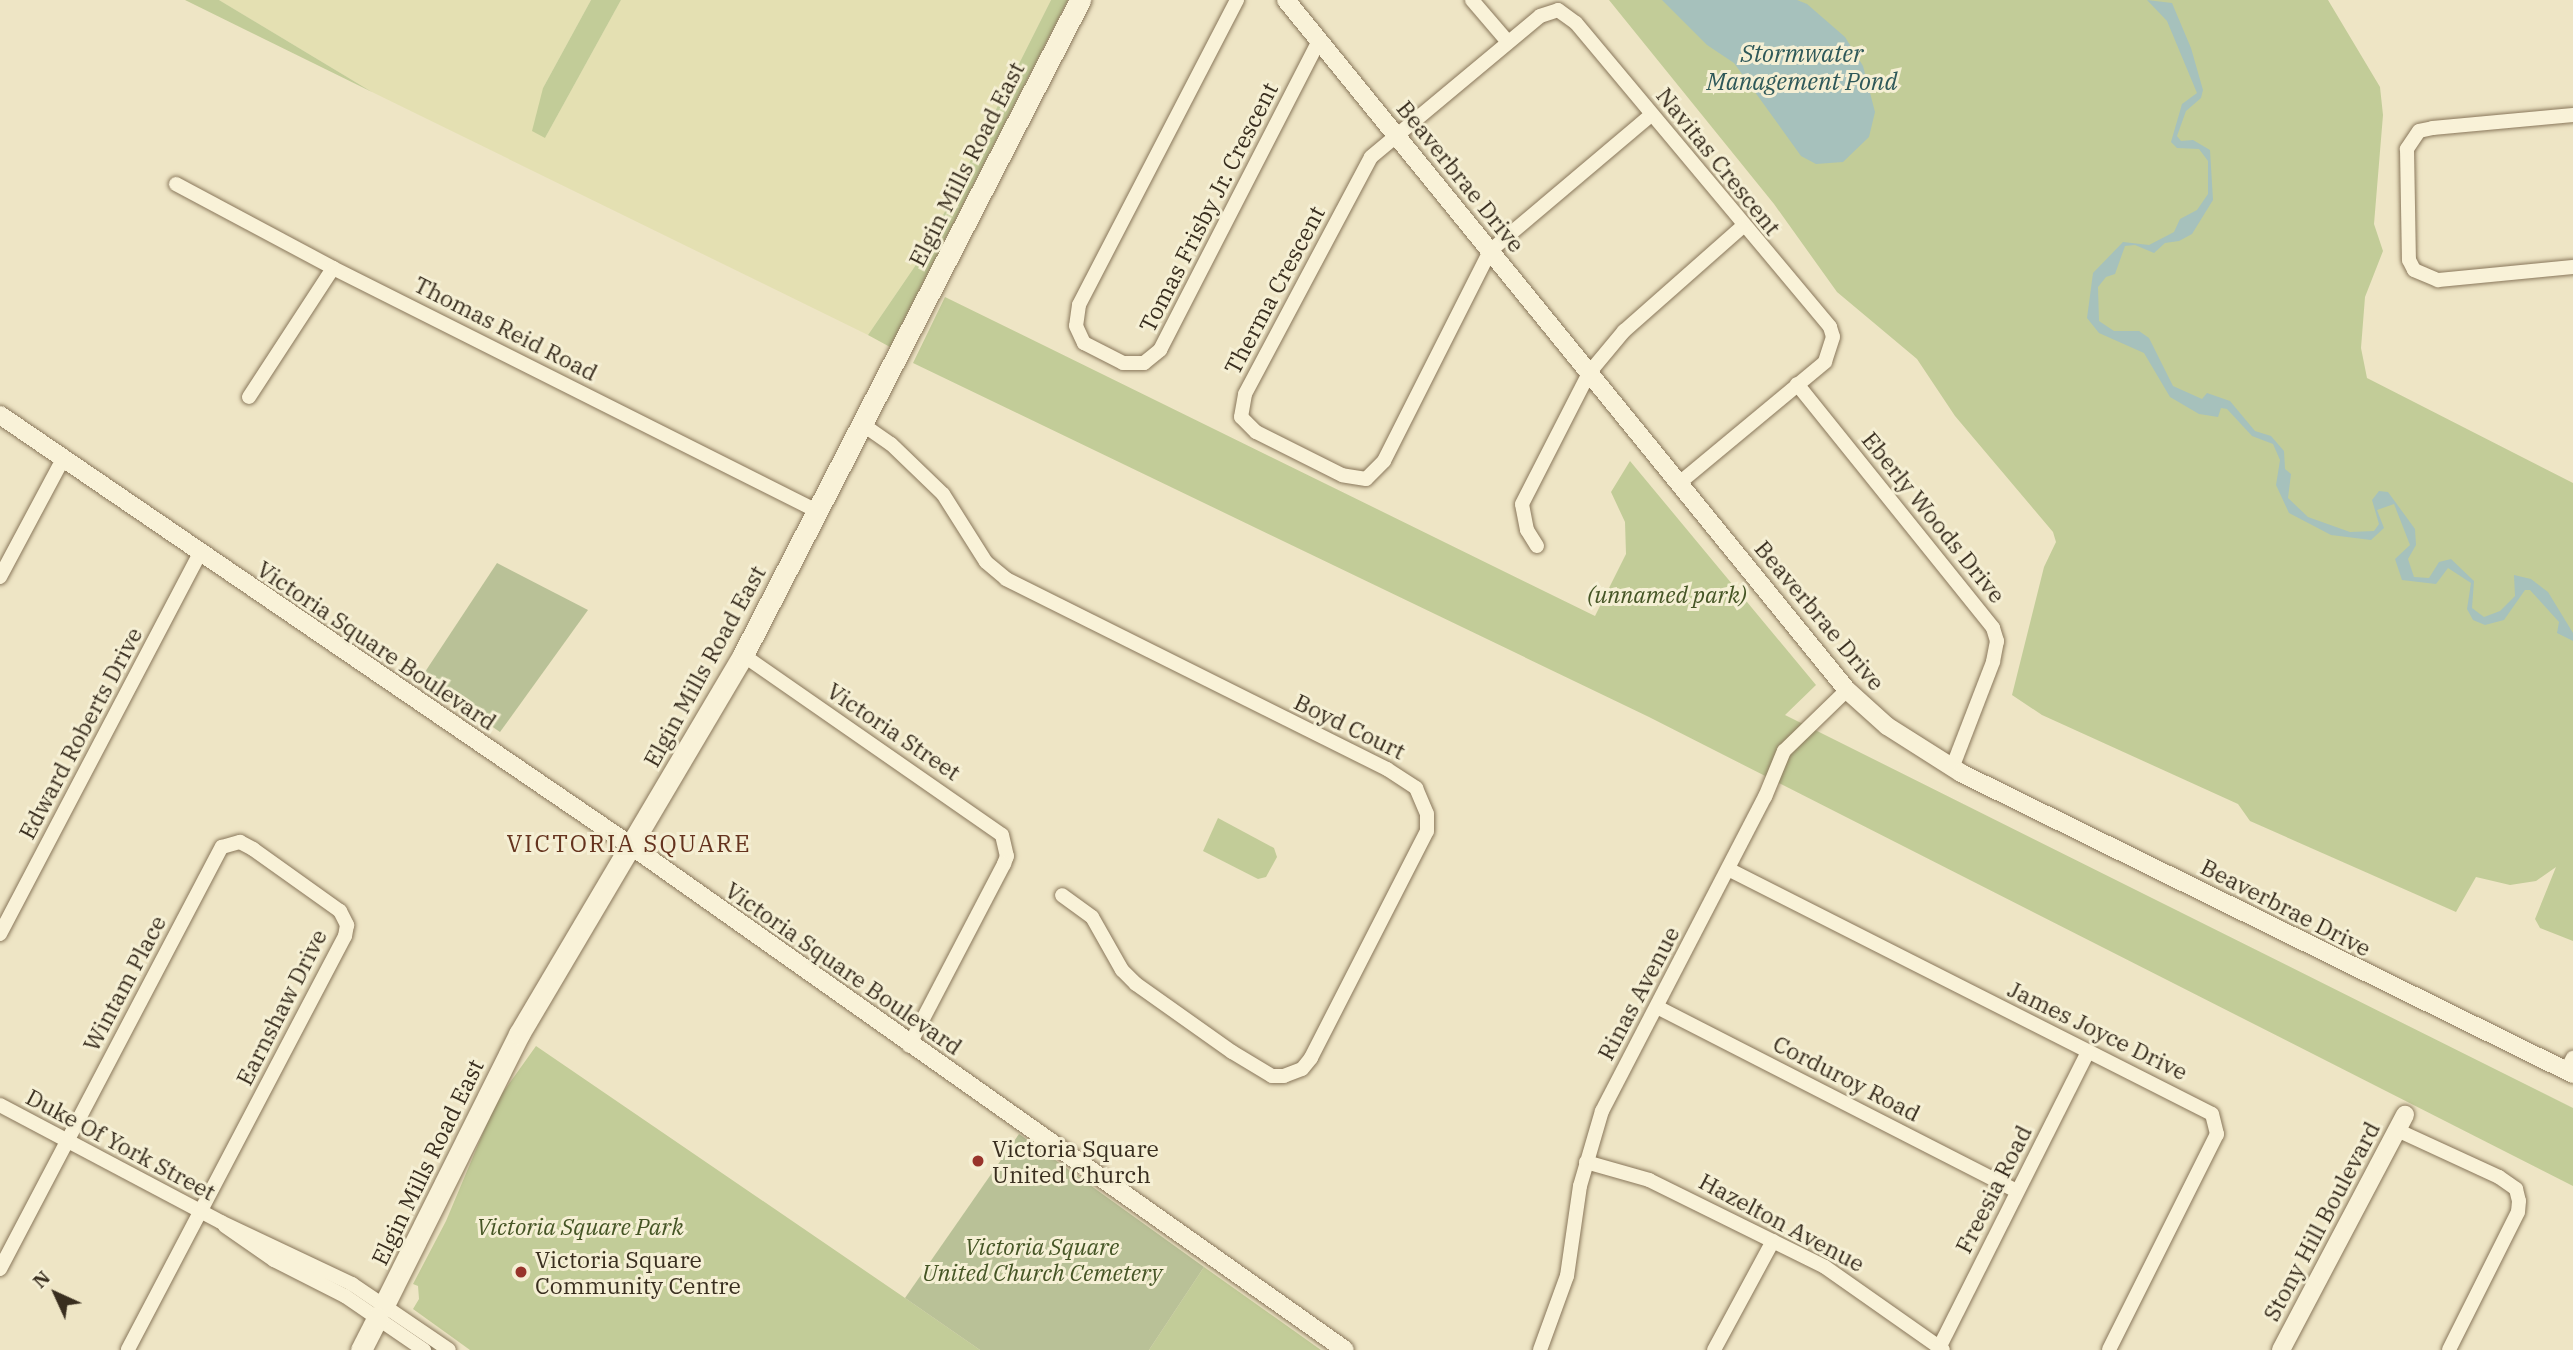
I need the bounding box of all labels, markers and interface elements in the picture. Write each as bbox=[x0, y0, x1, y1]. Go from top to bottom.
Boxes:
water label: Stormwater Management Pond bbox=[1706, 40, 1898, 96]
street label: Elgin Mills Road East bbox=[902, 57, 1030, 271]
street label: Tomas Frisby Jr. Crescent bbox=[1133, 77, 1283, 337]
street label: Navitas Crescent bbox=[1651, 82, 1787, 240]
street label: Beaverbrae Drive bbox=[1391, 95, 1531, 257]
street label: Therma Crescent bbox=[1218, 201, 1330, 379]
street label: Thomas Reid Road bbox=[410, 270, 602, 386]
street label: Eberly Woods Drive bbox=[1857, 426, 2011, 608]
street label: Beaverbrae Drive bbox=[1749, 534, 1891, 696]
street label: Victoria Square Boulevard bbox=[252, 554, 502, 736]
street label: Elgin Mills Road East bbox=[637, 561, 771, 771]
park label: (unnamed park) bbox=[1587, 580, 1747, 608]
street label: Edward Roberts Drive bbox=[12, 622, 148, 844]
street label: Victoria Street bbox=[822, 676, 966, 786]
street label: Boyd Court bbox=[1290, 687, 1410, 765]
district label: VICTORIA SQUARE bbox=[508, 830, 750, 858]
street label: Beaverbrae Drive bbox=[2196, 852, 2376, 962]
street label: Victoria Square Boulevard bbox=[720, 876, 968, 1060]
street label: Wintam Place bbox=[77, 910, 171, 1056]
street label: Rinas Avenue bbox=[1591, 921, 1685, 1065]
street label: Earnshaw Drive bbox=[230, 924, 332, 1090]
street label: James Joyce Drive bbox=[2004, 975, 2192, 1085]
street label: Corduroy Road bbox=[1769, 1029, 1925, 1127]
street label: Elgin Mills Road East bbox=[365, 1054, 489, 1270]
street label: Duke Of York Street bbox=[22, 1082, 220, 1206]
street label: Stony Hill Boulevard bbox=[2257, 1117, 2385, 1325]
street label: Freesia Road bbox=[1949, 1120, 2037, 1258]
place label: Victoria Square United Church bbox=[992, 1134, 1159, 1188]
marker: Victoria Square United Church bbox=[970, 1153, 986, 1169]
street label: Hazelton Avenue bbox=[1695, 1167, 1869, 1277]
park label: Victoria Square Park bbox=[476, 1212, 684, 1240]
park label: Victoria Square United Church Cemetery bbox=[922, 1232, 1162, 1286]
place label: Victoria Square Community Centre bbox=[535, 1245, 741, 1299]
north arrow bbox=[21, 1259, 91, 1329]
marker: Victoria Square Community Centre bbox=[513, 1264, 529, 1280]
text: N bbox=[27, 1265, 55, 1293]

